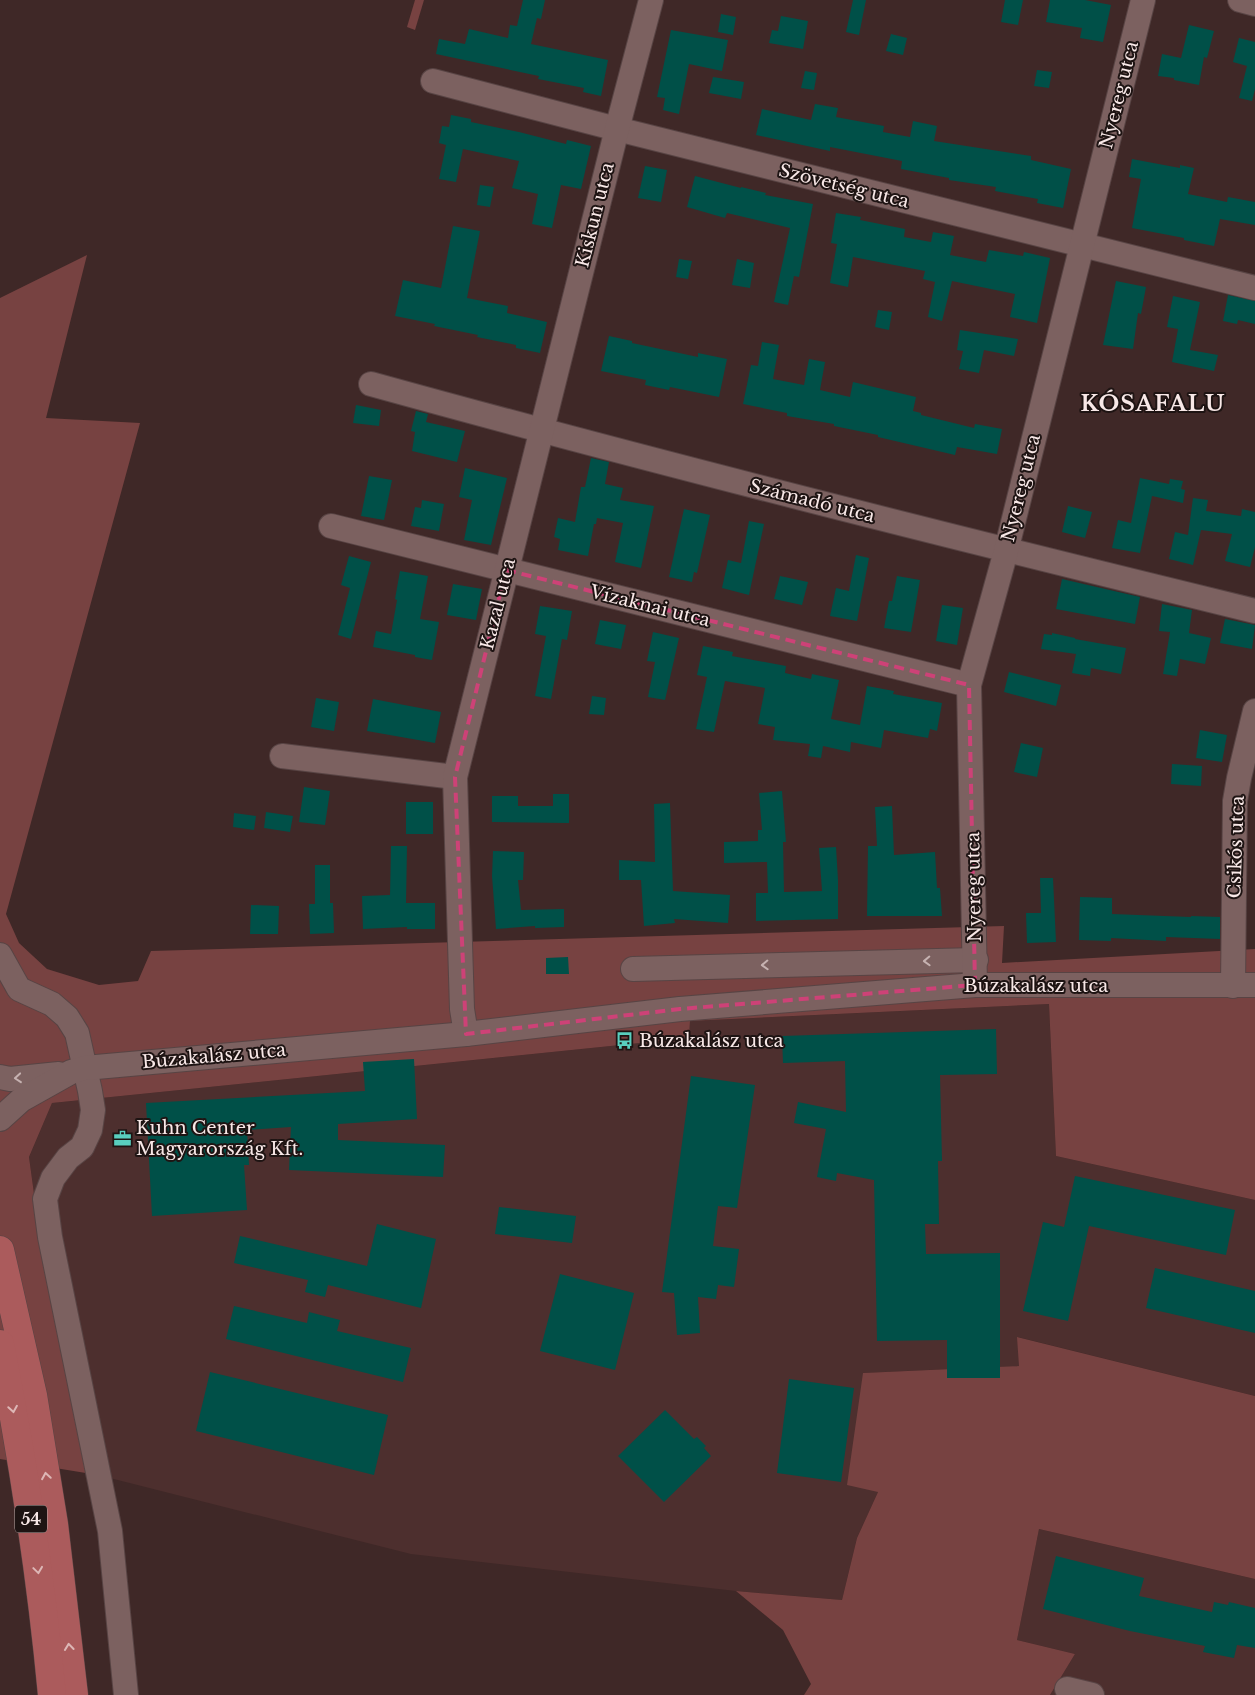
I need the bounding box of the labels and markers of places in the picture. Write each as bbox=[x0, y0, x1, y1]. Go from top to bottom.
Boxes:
place label: Búzakalász utca bbox=[639, 1030, 784, 1052]
bus stop icon: Búzakalász utca bbox=[615, 1031, 635, 1051]
place label: Kuhn Center Magyarország Kft. bbox=[136, 1117, 303, 1160]
office icon: Kuhn Center Magyarország Kft. bbox=[112, 1128, 132, 1148]

